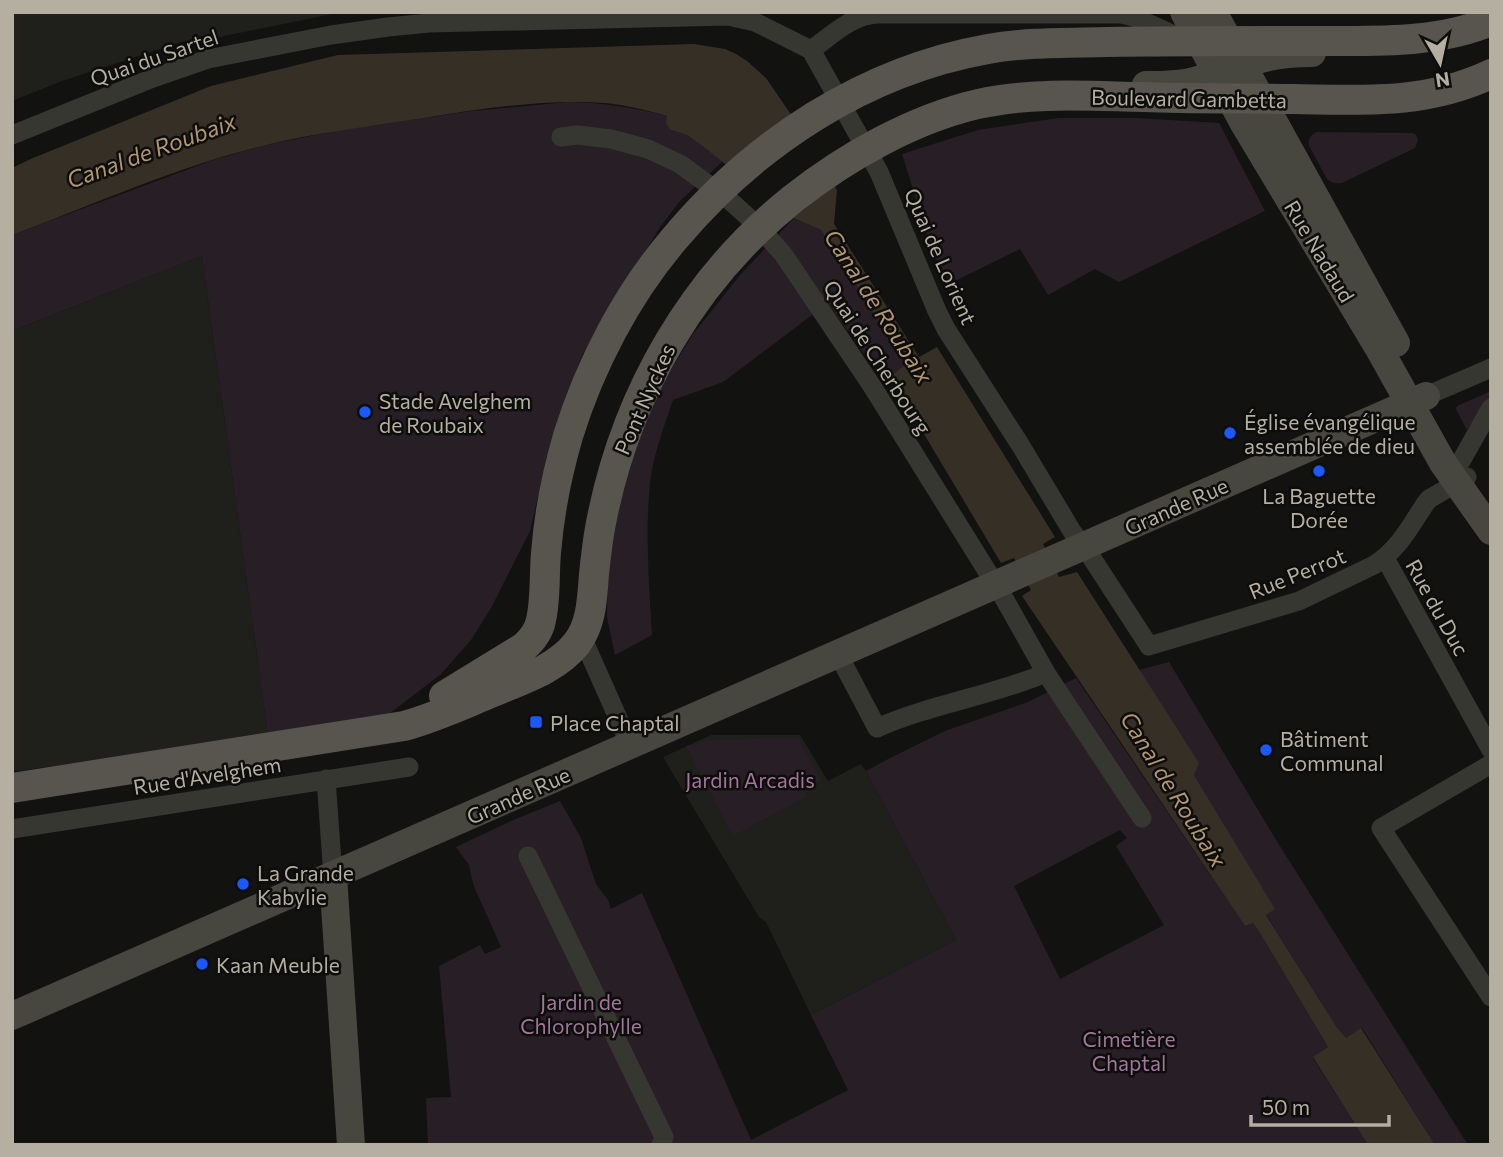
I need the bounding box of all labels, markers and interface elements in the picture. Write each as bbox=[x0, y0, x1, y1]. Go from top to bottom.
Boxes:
street label: Quai du Sartel bbox=[87, 23, 221, 91]
north arrow bbox=[1405, 28, 1475, 98]
text: N bbox=[1434, 68, 1452, 93]
street label: Boulevard Gambetta bbox=[1091, 84, 1287, 112]
water label: Canal de Roubaix bbox=[63, 106, 240, 194]
street label: Quai de Lorient bbox=[900, 184, 982, 328]
street label: Rue Nadaud bbox=[1280, 195, 1360, 307]
water label: Canal de Roubaix bbox=[819, 224, 940, 389]
street label: Quai de Cherbourg bbox=[819, 275, 937, 439]
street label: Pont Nyckes bbox=[609, 340, 679, 458]
place label: Stade Avelghem de Roubaix bbox=[379, 388, 531, 437]
marker: Stade Avelghem de Roubaix bbox=[357, 404, 373, 420]
place label: Église évangélique assemblée de dieu bbox=[1244, 409, 1416, 458]
marker: Église évangélique assemblée de dieu bbox=[1222, 425, 1238, 441]
marker: La Baguette Dorée bbox=[1311, 463, 1327, 479]
street label: Grande Rue bbox=[1120, 472, 1232, 540]
place label: La Baguette Dorée bbox=[1262, 483, 1376, 532]
street label: Rue Perrot bbox=[1245, 542, 1349, 604]
street label: Rue du Duc bbox=[1401, 554, 1475, 660]
water label: Canal de Roubaix bbox=[1115, 706, 1233, 873]
place label: Place Chaptal bbox=[550, 710, 680, 735]
marker: Place Chaptal bbox=[528, 714, 544, 730]
place label: Bâtiment Communal bbox=[1280, 726, 1384, 775]
marker: Bâtiment Communal bbox=[1258, 742, 1274, 758]
street label: Rue d'Avelghem bbox=[131, 751, 283, 799]
street label: Grande Rue bbox=[462, 761, 574, 829]
park label: Jardin Arcadis bbox=[685, 767, 815, 792]
place label: La Grande Kabylie bbox=[257, 860, 354, 909]
marker: La Grande Kabylie bbox=[235, 876, 251, 892]
place label: Kaan Meuble bbox=[216, 952, 340, 977]
marker: Kaan Meuble bbox=[194, 956, 210, 972]
park label: Jardin de Chlorophylle bbox=[520, 989, 642, 1038]
park label: Cimetière Chaptal bbox=[1082, 1026, 1176, 1075]
scale bar bbox=[1251, 1084, 1389, 1128]
text: 50 m bbox=[1262, 1094, 1310, 1119]

